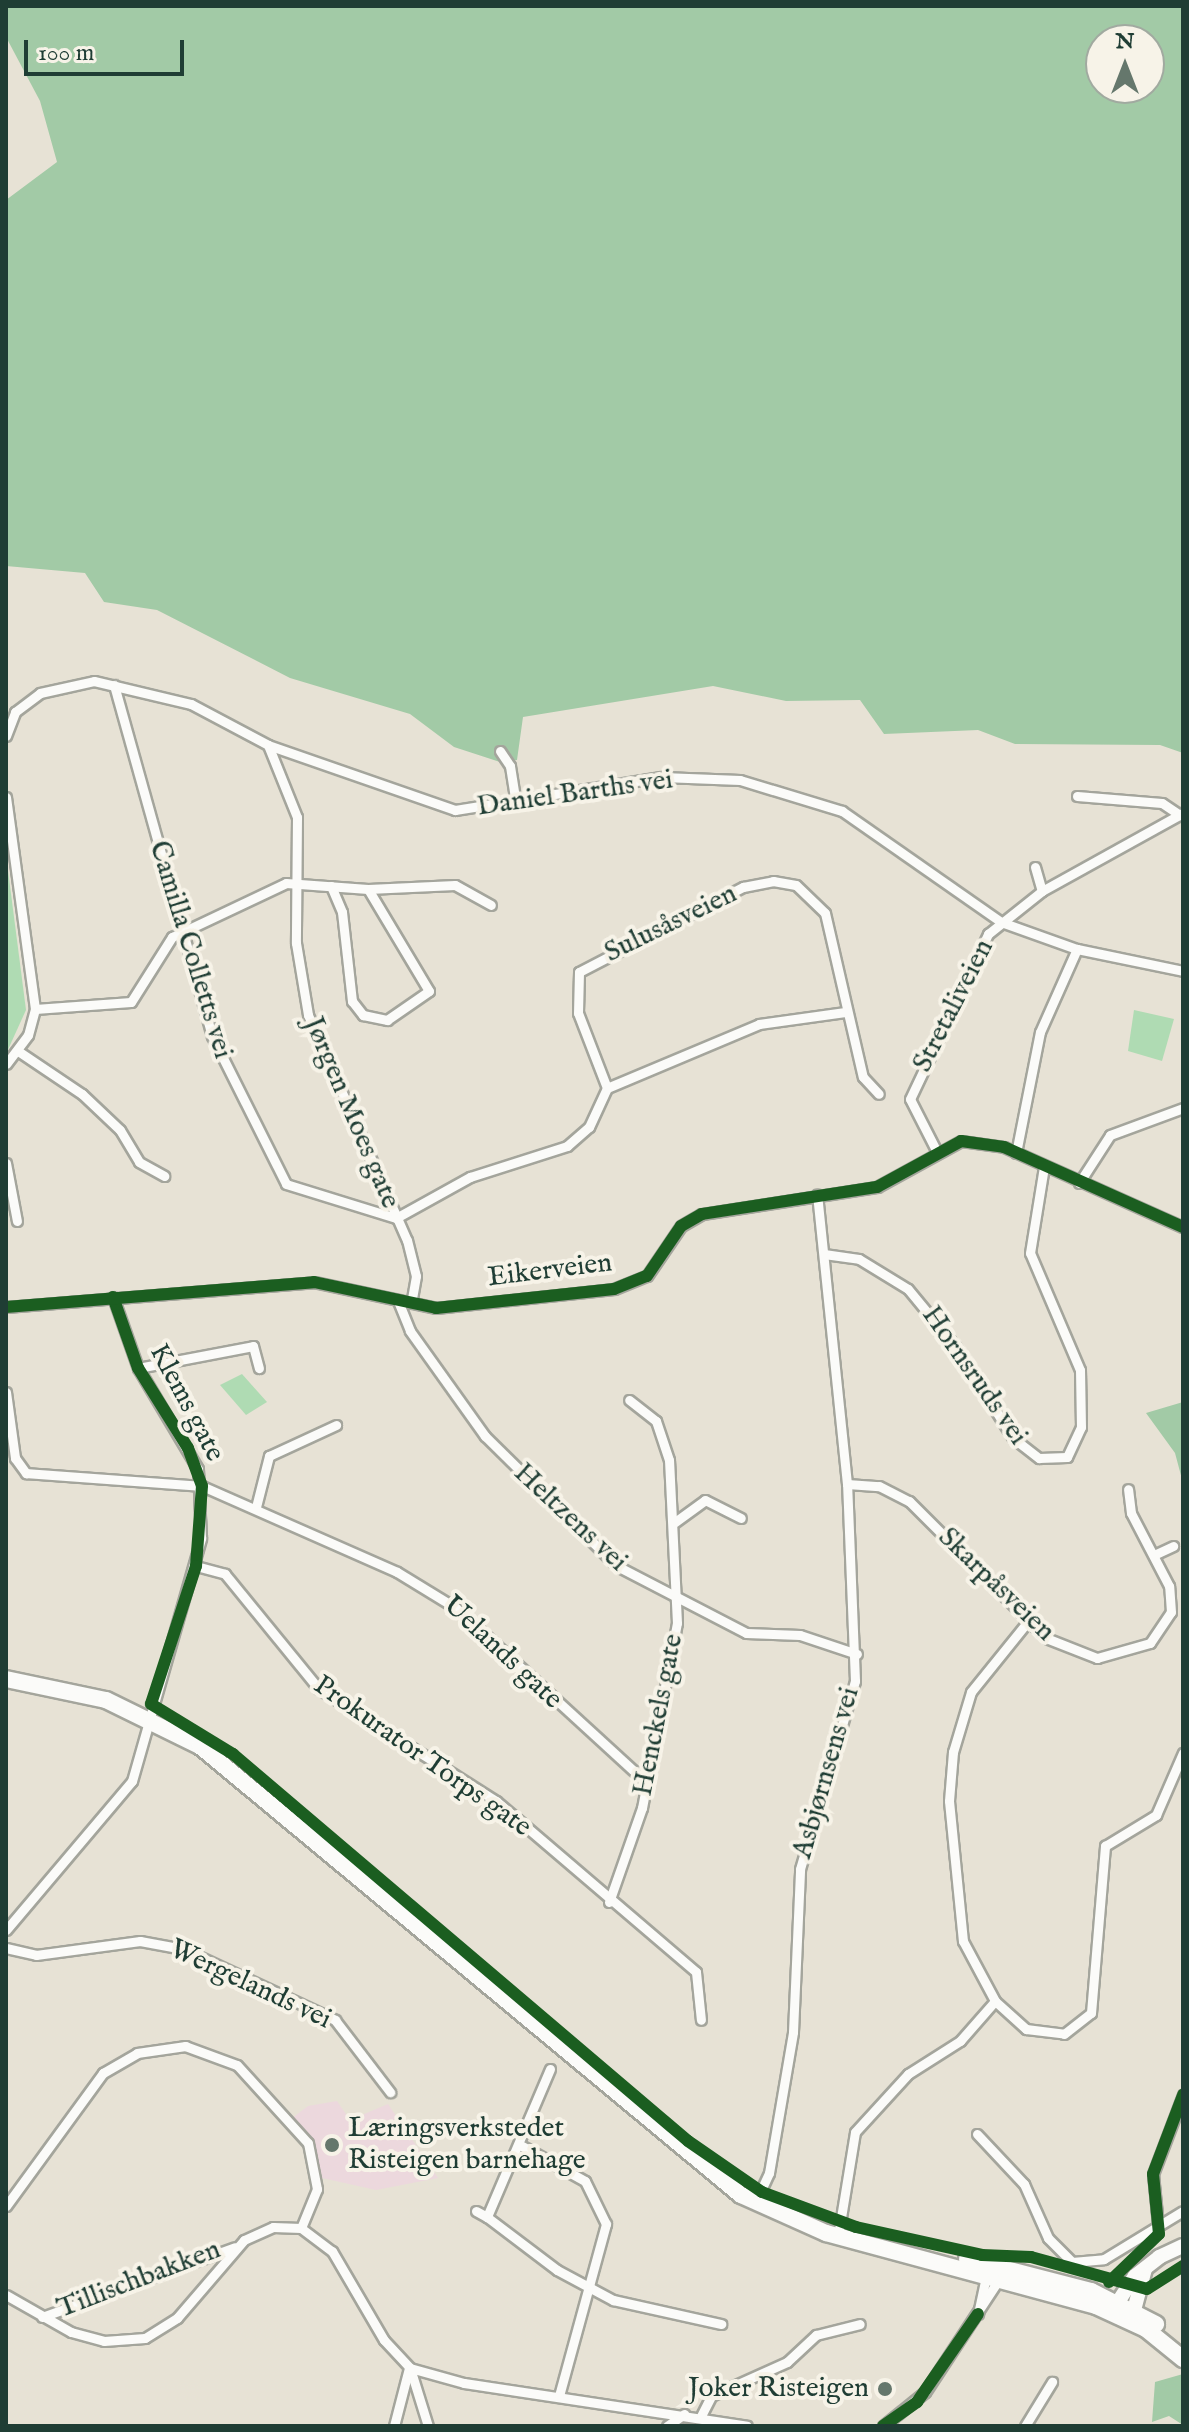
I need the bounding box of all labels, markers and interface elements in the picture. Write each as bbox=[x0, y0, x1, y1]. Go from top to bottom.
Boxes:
scale bar bbox=[28, 24, 188, 74]
north arrow bbox=[1085, 24, 1165, 104]
text: N bbox=[1115, 28, 1135, 56]
text: 100 m bbox=[38, 38, 94, 69]
street label: Daniel Barths vei bbox=[475, 764, 675, 824]
street label: Camilla Colletts vei bbox=[141, 837, 239, 1063]
street label: Sulusåsveien bbox=[599, 878, 743, 970]
street label: Stretaliveien bbox=[906, 934, 1002, 1078]
street label: Jørgen Moes gate bbox=[296, 1012, 406, 1214]
street label: Eikerveien bbox=[486, 1247, 614, 1295]
street label: Hornsruds vei bbox=[914, 1300, 1034, 1452]
street label: Klems gate bbox=[141, 1339, 231, 1467]
street label: Heltzens vei bbox=[506, 1457, 634, 1579]
street label: Skarpåsveien bbox=[931, 1521, 1061, 1649]
street label: Uelands gate bbox=[435, 1589, 569, 1717]
street label: Henckels gate bbox=[627, 1631, 691, 1799]
street label: Prokurator Torps gate bbox=[307, 1669, 537, 1845]
street label: Asbjørnsens vei bbox=[787, 1683, 867, 1863]
street label: Wergelands vei bbox=[164, 1933, 336, 2037]
place label: Læringsverkstedet Risteigen barnehage bbox=[348, 2112, 586, 2178]
marker: Læringsverkstedet Risteigen barnehage bbox=[323, 2136, 341, 2154]
street label: Tillischbakken bbox=[53, 2233, 225, 2327]
place label: Joker Risteigen bbox=[688, 2372, 869, 2406]
marker: Joker Risteigen bbox=[876, 2380, 894, 2398]

